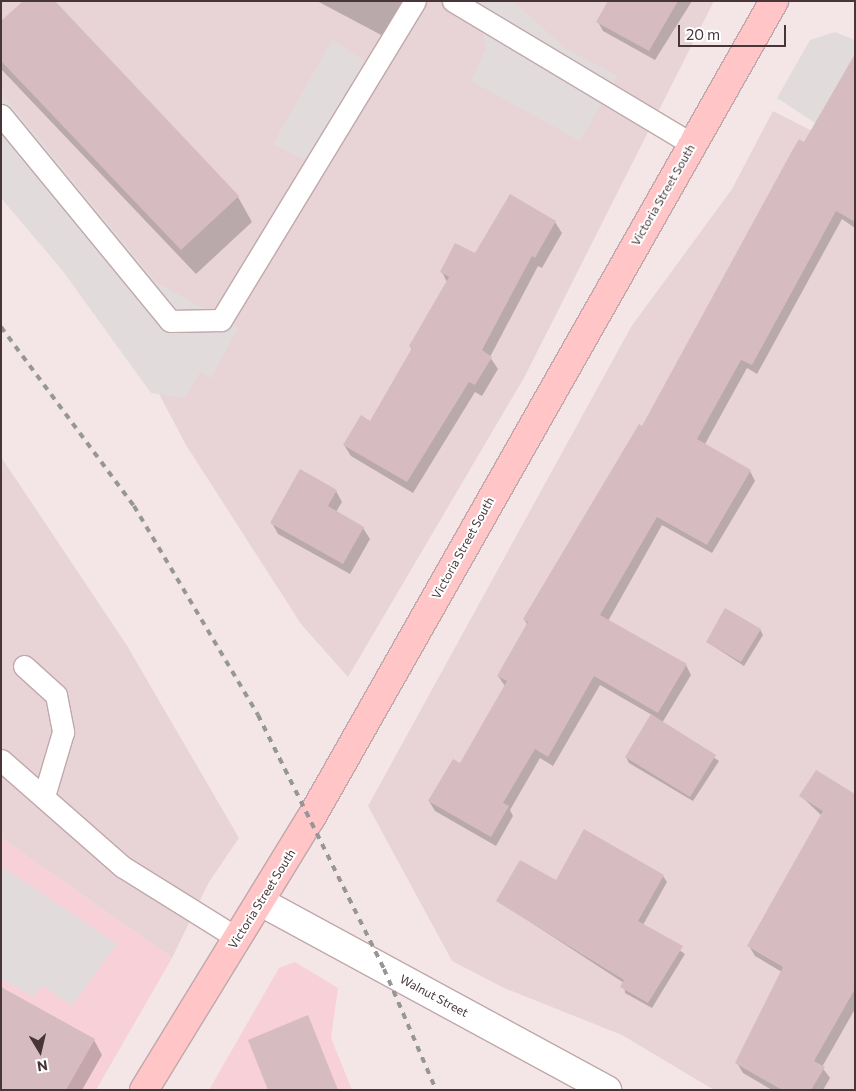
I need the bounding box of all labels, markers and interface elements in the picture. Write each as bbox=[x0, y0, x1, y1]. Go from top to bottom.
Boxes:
scale bar bbox=[681, 15, 788, 47]
text: 20 m bbox=[686, 25, 720, 43]
street label: Victoria Street South bbox=[628, 142, 698, 248]
street label: Victoria Street South bbox=[429, 494, 497, 602]
street label: Victoria Street South bbox=[226, 847, 298, 951]
street label: Walnut Street bbox=[397, 972, 471, 1020]
north arrow bbox=[15, 1026, 65, 1076]
text: N bbox=[36, 1057, 49, 1076]

